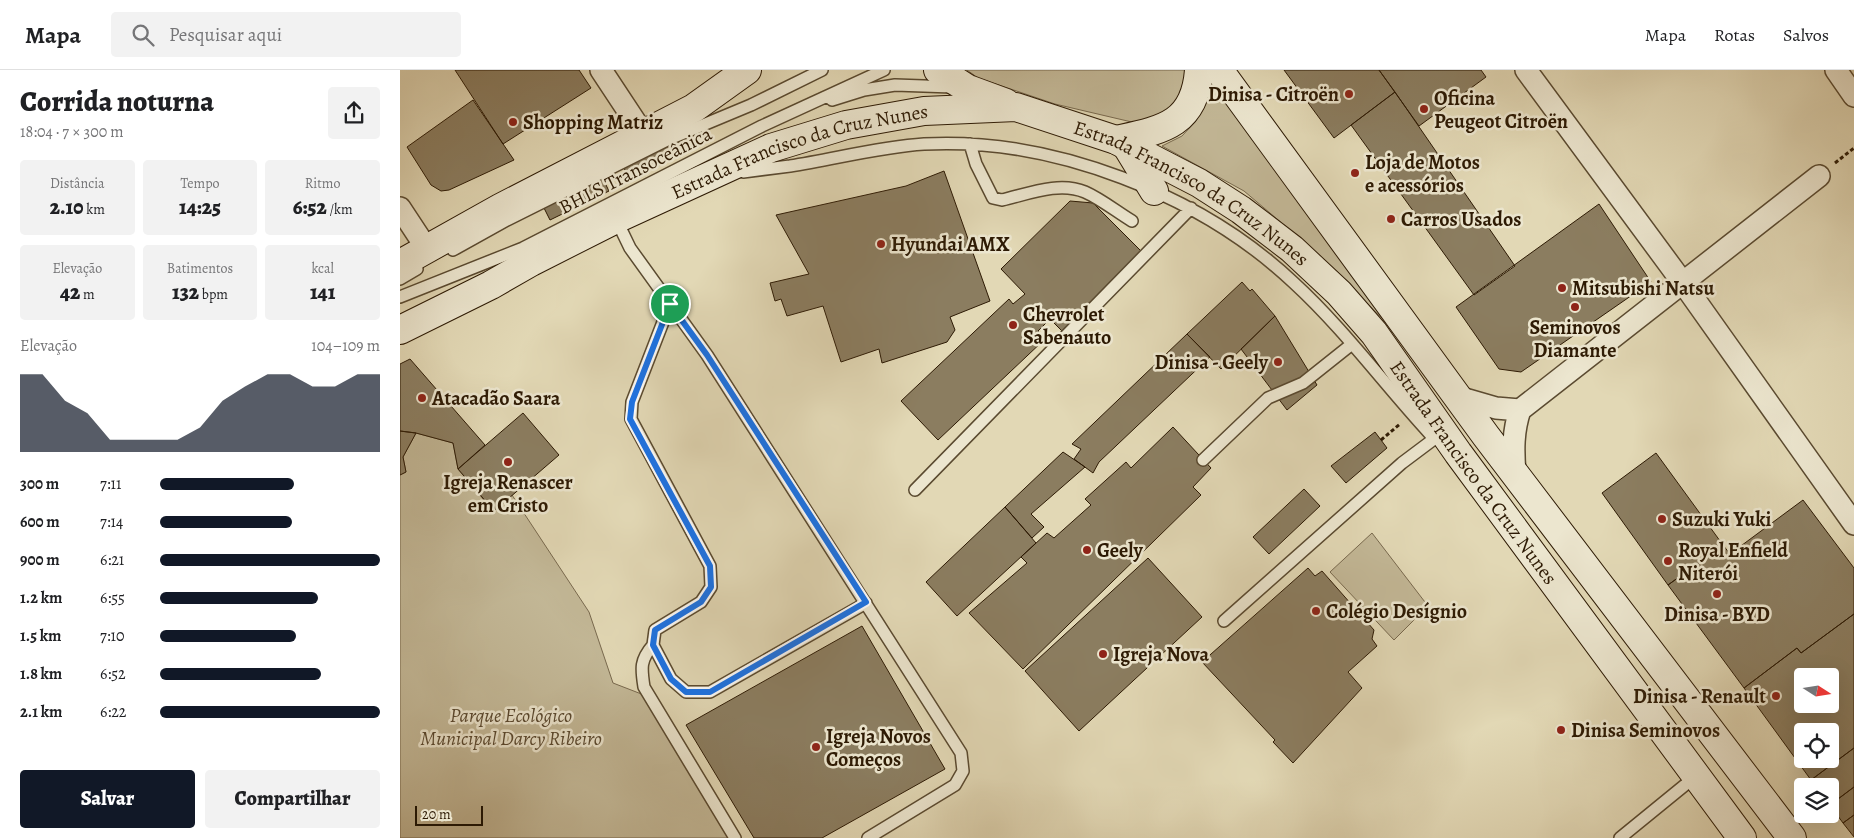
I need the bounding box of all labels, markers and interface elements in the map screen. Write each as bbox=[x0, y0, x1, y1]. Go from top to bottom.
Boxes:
search box bbox=[111, 12, 461, 57]
text: Mapa bbox=[25, 19, 81, 51]
icon: search bbox=[129, 21, 157, 49]
text: Pesquisar aqui bbox=[169, 22, 282, 48]
text: Mapa bbox=[1645, 23, 1686, 47]
text: Rotas bbox=[1714, 23, 1755, 47]
text: Salvos bbox=[1783, 23, 1829, 47]
place label: Dinisa - Citroën bbox=[1208, 81, 1339, 108]
text: Corrida noturna bbox=[20, 83, 214, 121]
place label: Oficina Peugeot Citroën bbox=[1434, 85, 1568, 135]
button: share bbox=[328, 87, 380, 139]
marker: Dinisa - Citroën bbox=[1343, 88, 1355, 100]
street label: Estrada Francisco da Cruz Nunes bbox=[667, 98, 929, 206]
marker: Oficina Peugeot Citroën bbox=[1418, 103, 1430, 115]
place label: Shopping Matriz bbox=[523, 109, 663, 136]
street label: Estrada Francisco da Cruz Nunes bbox=[1070, 114, 1315, 272]
marker: Shopping Matriz bbox=[507, 116, 519, 128]
street label: BHLS Transoceânica bbox=[554, 120, 717, 221]
text: 18:04 · 7 × 300 m bbox=[20, 121, 124, 143]
place label: Loja de Motos e acessórios bbox=[1365, 149, 1480, 199]
marker: Loja de Motos e acessórios bbox=[1349, 167, 1361, 179]
text: Distância bbox=[50, 174, 105, 193]
text: Tempo bbox=[180, 174, 220, 193]
text: Ritmo bbox=[305, 174, 340, 193]
text: 2.10 bbox=[50, 193, 83, 221]
text: 14:25 bbox=[179, 193, 221, 221]
text: 6:52 bbox=[293, 193, 327, 221]
text: km bbox=[83, 200, 105, 219]
text: /km bbox=[327, 200, 353, 219]
place label: Carros Usados bbox=[1401, 206, 1521, 233]
marker: Carros Usados bbox=[1385, 213, 1397, 225]
place label: Hyundai AMX bbox=[891, 231, 1010, 258]
marker: Hyundai AMX bbox=[875, 238, 887, 250]
text: Elevação bbox=[52, 259, 102, 278]
text: Batimentos bbox=[167, 259, 233, 278]
text: kcal bbox=[311, 259, 334, 278]
place label: Mitsubishi Natsu bbox=[1572, 275, 1714, 302]
text: 42 bbox=[60, 278, 80, 306]
text: 132 bbox=[172, 278, 199, 306]
text: 141 bbox=[310, 278, 335, 306]
marker: Mitsubishi Natsu bbox=[1556, 282, 1568, 294]
pin bbox=[649, 283, 691, 325]
text: m bbox=[80, 285, 95, 304]
text: bpm bbox=[199, 285, 228, 304]
icon: arrive bbox=[656, 290, 684, 318]
place label: Chevrolet Sabenauto bbox=[1023, 301, 1111, 351]
marker: Seminovos Diamante bbox=[1569, 301, 1581, 313]
place label: Seminovos Diamante bbox=[1529, 314, 1621, 364]
marker: Chevrolet Sabenauto bbox=[1007, 319, 1019, 331]
text: Elevação bbox=[20, 335, 77, 357]
text: 104–109 m bbox=[311, 335, 380, 357]
place label: Dinisa - Geely bbox=[1155, 349, 1269, 376]
street label: Estrada Francisco da Cruz Nunes bbox=[1383, 355, 1563, 590]
marker: Dinisa - Geely bbox=[1272, 356, 1284, 368]
place label: Atacadão Saara bbox=[431, 385, 561, 412]
marker: Atacadão Saara bbox=[416, 392, 428, 404]
marker: Igreja Renascer em Cristo bbox=[502, 456, 514, 468]
place label: Igreja Renascer em Cristo bbox=[443, 469, 573, 519]
text: 300 m bbox=[20, 473, 59, 495]
text: 7:11 bbox=[100, 473, 121, 495]
place label: Suzuki Yuki bbox=[1672, 506, 1772, 533]
text: 600 m bbox=[20, 511, 60, 533]
text: 7:14 bbox=[100, 511, 123, 533]
marker: Suzuki Yuki bbox=[1656, 513, 1668, 525]
place label: Geely bbox=[1097, 537, 1143, 564]
place label: Royal Enfield Niterói bbox=[1678, 537, 1788, 587]
marker: Geely bbox=[1081, 544, 1093, 556]
text: 900 m bbox=[20, 549, 60, 571]
text: 6:21 bbox=[100, 549, 124, 571]
marker: Royal Enfield Niterói bbox=[1662, 555, 1674, 567]
text: 1.2 km bbox=[20, 587, 62, 609]
text: 6:55 bbox=[100, 587, 125, 609]
marker: Dinisa - BYD bbox=[1711, 588, 1723, 600]
place label: Colégio Desígnio bbox=[1326, 598, 1467, 625]
place label: Dinisa - BYD bbox=[1664, 601, 1770, 628]
marker: Colégio Desígnio bbox=[1310, 605, 1322, 617]
text: 1.5 km bbox=[20, 625, 61, 647]
text: 7:10 bbox=[100, 625, 125, 647]
place label: Igreja Nova bbox=[1113, 641, 1209, 668]
marker: Igreja Nova bbox=[1097, 648, 1109, 660]
text: 1.8 km bbox=[20, 663, 62, 685]
text: 6:52 bbox=[100, 663, 126, 685]
north arrow bbox=[1794, 668, 1839, 712]
map controls bbox=[1794, 668, 1839, 823]
place label: Dinisa - Renault bbox=[1633, 683, 1766, 710]
marker: Dinisa - Renault bbox=[1770, 690, 1782, 702]
text: 2.1 km bbox=[20, 701, 62, 723]
text: 6:22 bbox=[100, 701, 126, 723]
park label: Parque Ecológico Municipal Darcy Ribeiro bbox=[420, 702, 602, 752]
place label: Dinisa Seminovos bbox=[1571, 717, 1720, 744]
place label: Igreja Novos Começos bbox=[826, 723, 931, 773]
button: locate bbox=[1794, 723, 1839, 768]
marker: Dinisa Seminovos bbox=[1555, 724, 1567, 736]
marker: Igreja Novos Começos bbox=[810, 741, 822, 753]
button: Salvar bbox=[20, 770, 195, 828]
button: Compartilhar bbox=[205, 770, 380, 828]
button: layers bbox=[1794, 778, 1839, 823]
scale bar bbox=[415, 803, 482, 826]
text: 20 m bbox=[422, 805, 451, 824]

